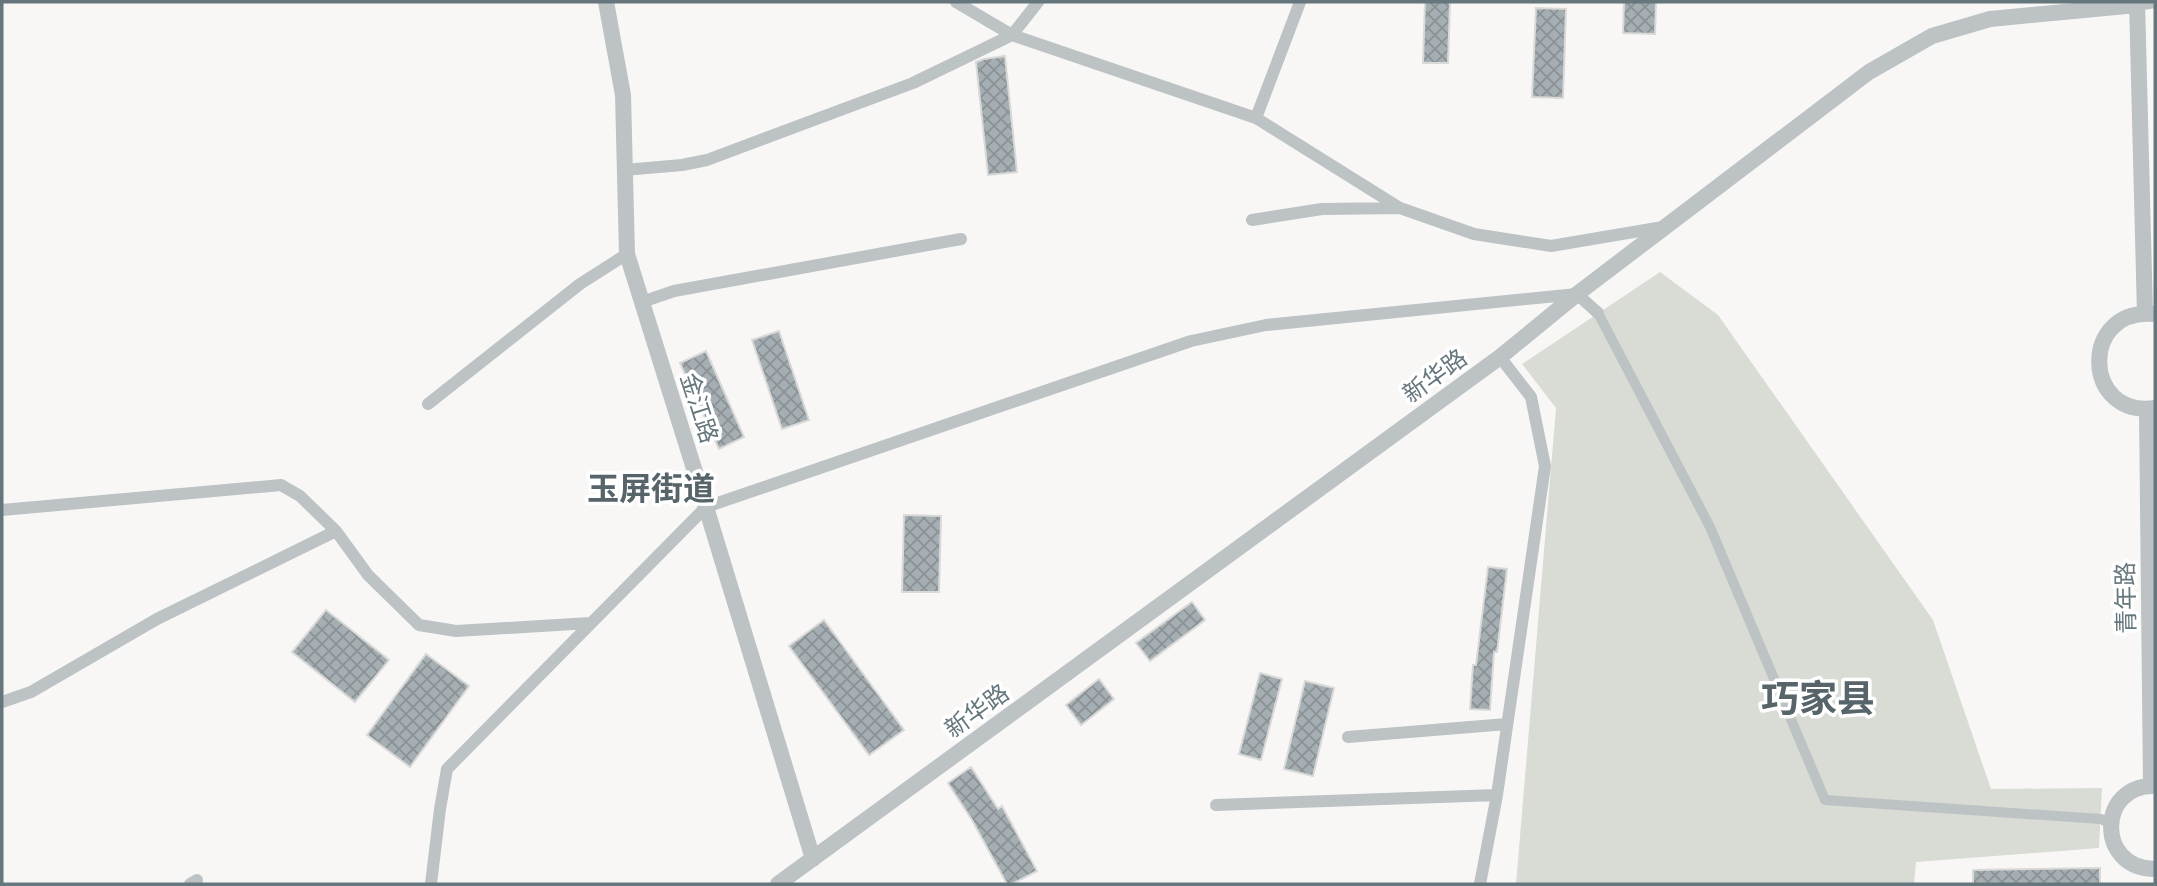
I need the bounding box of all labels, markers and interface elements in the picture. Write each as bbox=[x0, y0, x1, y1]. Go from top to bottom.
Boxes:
street label: 新华路 bbox=[1395, 340, 1473, 409]
street label: 金江路 bbox=[674, 368, 727, 447]
district label: 玉屏街道 bbox=[587, 466, 715, 510]
street label: 青年路 bbox=[2107, 562, 2142, 634]
district label: 巧家县 bbox=[1761, 671, 1875, 723]
street label: 新华路 bbox=[937, 675, 1015, 744]

